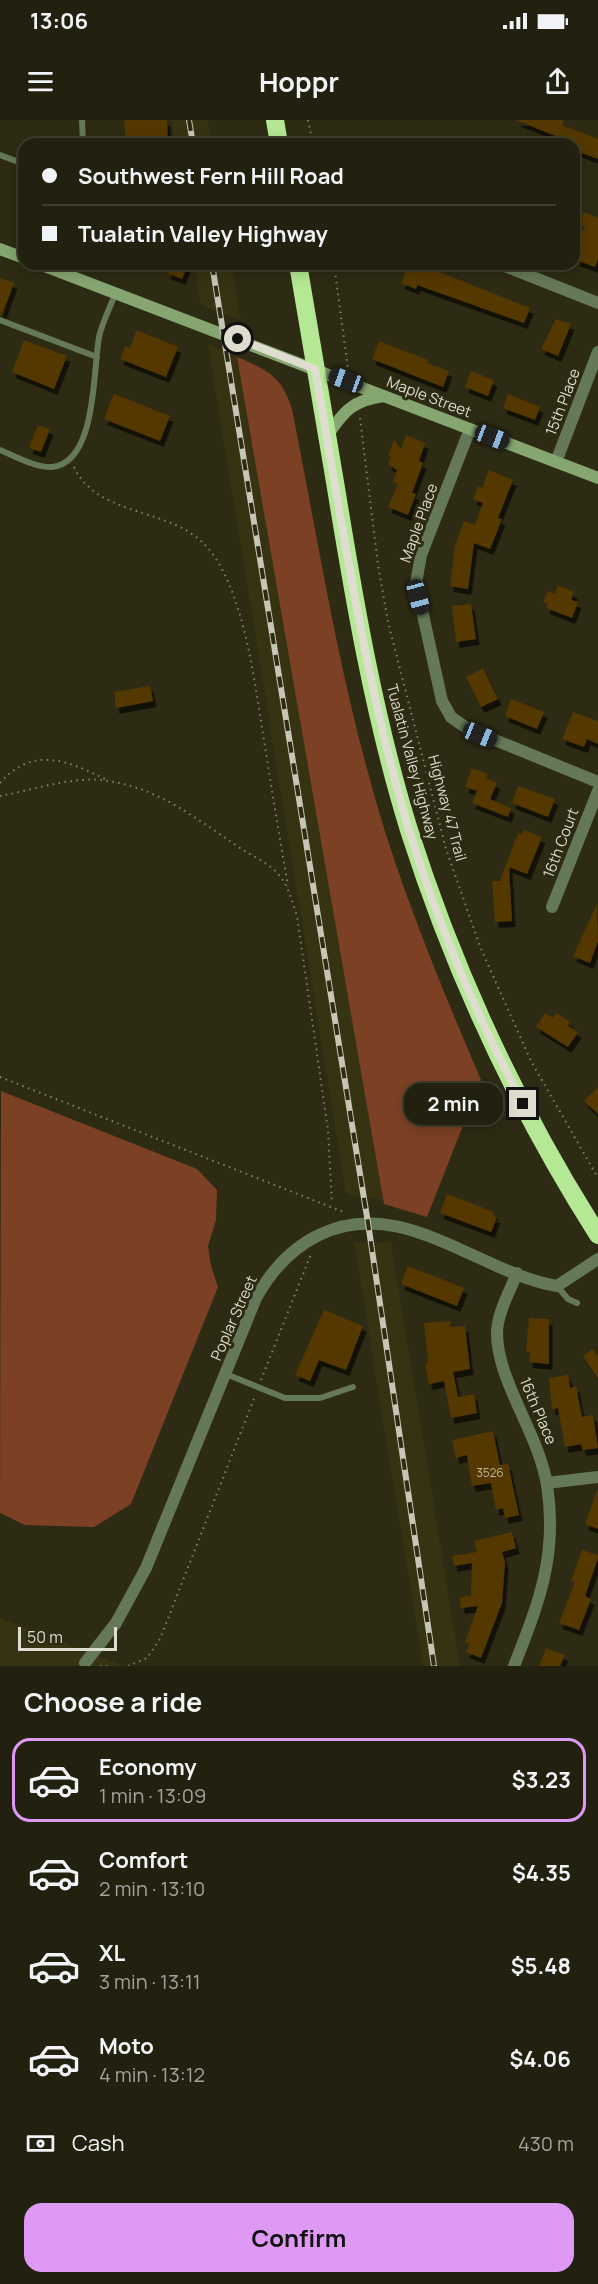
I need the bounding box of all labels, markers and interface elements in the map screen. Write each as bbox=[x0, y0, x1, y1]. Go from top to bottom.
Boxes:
text: 13:06 bbox=[30, 6, 88, 36]
text: Hoppr bbox=[259, 63, 339, 100]
icon: menu bbox=[24, 65, 57, 98]
icon: share bbox=[541, 65, 574, 98]
text: Southwest Fern Hill Road bbox=[78, 161, 344, 191]
text: Tualatin Valley Highway bbox=[78, 219, 328, 249]
route start bbox=[224, 325, 251, 352]
car bbox=[326, 365, 366, 395]
street label: 15th Place bbox=[540, 365, 585, 438]
street label: Maple Street bbox=[384, 371, 475, 422]
car bbox=[472, 422, 512, 452]
street label: Maple Place bbox=[394, 480, 443, 565]
car bbox=[405, 577, 431, 617]
street label: Tualatin Valley Highway bbox=[382, 682, 443, 842]
car bbox=[460, 720, 500, 750]
street label: Highway 47 Trail bbox=[423, 752, 472, 863]
street label: 16th Court bbox=[538, 805, 583, 881]
callout: 2 min bbox=[403, 1083, 502, 1125]
text: 2 min bbox=[427, 1090, 480, 1117]
route end bbox=[509, 1090, 536, 1117]
street label: Poplar Street bbox=[205, 1272, 262, 1364]
street label: 16th Place bbox=[515, 1374, 562, 1448]
house number: 3526 bbox=[476, 1464, 504, 1481]
scale bar bbox=[18, 1624, 117, 1652]
text: 50 m bbox=[27, 1626, 63, 1648]
text: Choose a ride bbox=[24, 1683, 202, 1720]
text: Economy bbox=[99, 1752, 197, 1782]
icon: car bbox=[27, 1753, 81, 1807]
text: $3.23 bbox=[512, 1765, 571, 1795]
text: 1 min · 13:09 bbox=[99, 1782, 206, 1809]
text: Comfort bbox=[99, 1845, 188, 1875]
icon: car bbox=[27, 1846, 81, 1900]
text: $4.35 bbox=[512, 1858, 571, 1888]
text: 2 min · 13:10 bbox=[99, 1875, 205, 1902]
text: XL bbox=[99, 1938, 125, 1968]
icon: car bbox=[27, 1939, 81, 1993]
text: $5.48 bbox=[511, 1951, 571, 1981]
text: 3 min · 13:11 bbox=[99, 1968, 201, 1995]
text: Moto bbox=[99, 2031, 154, 2061]
icon: car bbox=[27, 2032, 81, 2086]
text: $4.06 bbox=[509, 2044, 571, 2074]
text: 4 min · 13:12 bbox=[99, 2061, 205, 2088]
icon: cash bbox=[24, 2127, 57, 2160]
text: Cash bbox=[72, 2128, 125, 2158]
text: 430 m bbox=[518, 2130, 574, 2157]
button: Confirm bbox=[24, 2203, 574, 2272]

